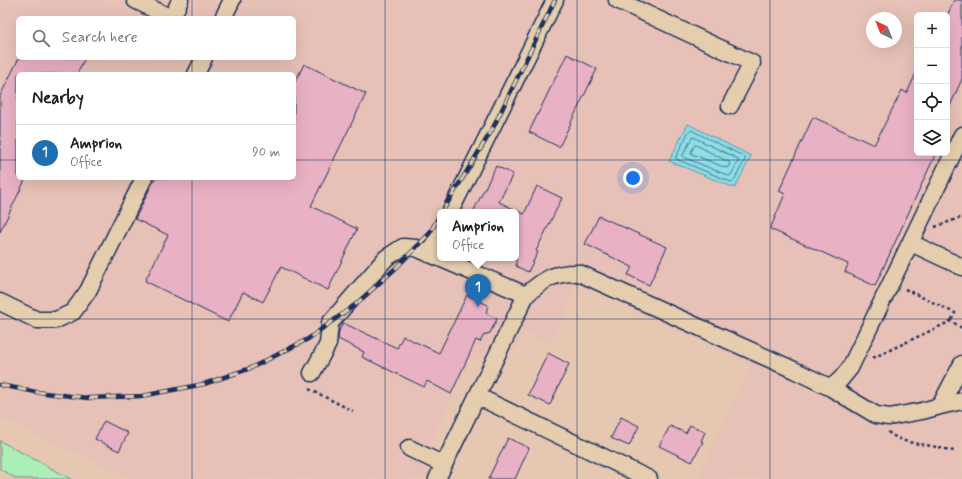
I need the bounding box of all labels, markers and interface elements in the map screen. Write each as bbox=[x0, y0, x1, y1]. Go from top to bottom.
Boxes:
north arrow bbox=[866, 12, 902, 48]
map controls bbox=[914, 12, 950, 156]
button: + bbox=[914, 12, 950, 48]
search box bbox=[16, 16, 296, 60]
icon: search bbox=[30, 27, 52, 49]
text: Search here bbox=[62, 28, 138, 48]
button: − bbox=[914, 48, 950, 84]
button: locate bbox=[914, 84, 950, 120]
text: Nearby bbox=[32, 87, 84, 109]
button: layers bbox=[914, 120, 950, 156]
text: Amprion bbox=[70, 134, 122, 154]
text: 1 bbox=[42, 144, 48, 161]
text: 90 m bbox=[252, 144, 280, 161]
text: Office bbox=[70, 154, 102, 171]
your location bbox=[623, 168, 643, 188]
popup bbox=[437, 209, 519, 261]
text: Amprion bbox=[452, 217, 504, 237]
text: Office bbox=[452, 237, 484, 254]
pin: 1 bbox=[465, 274, 491, 307]

